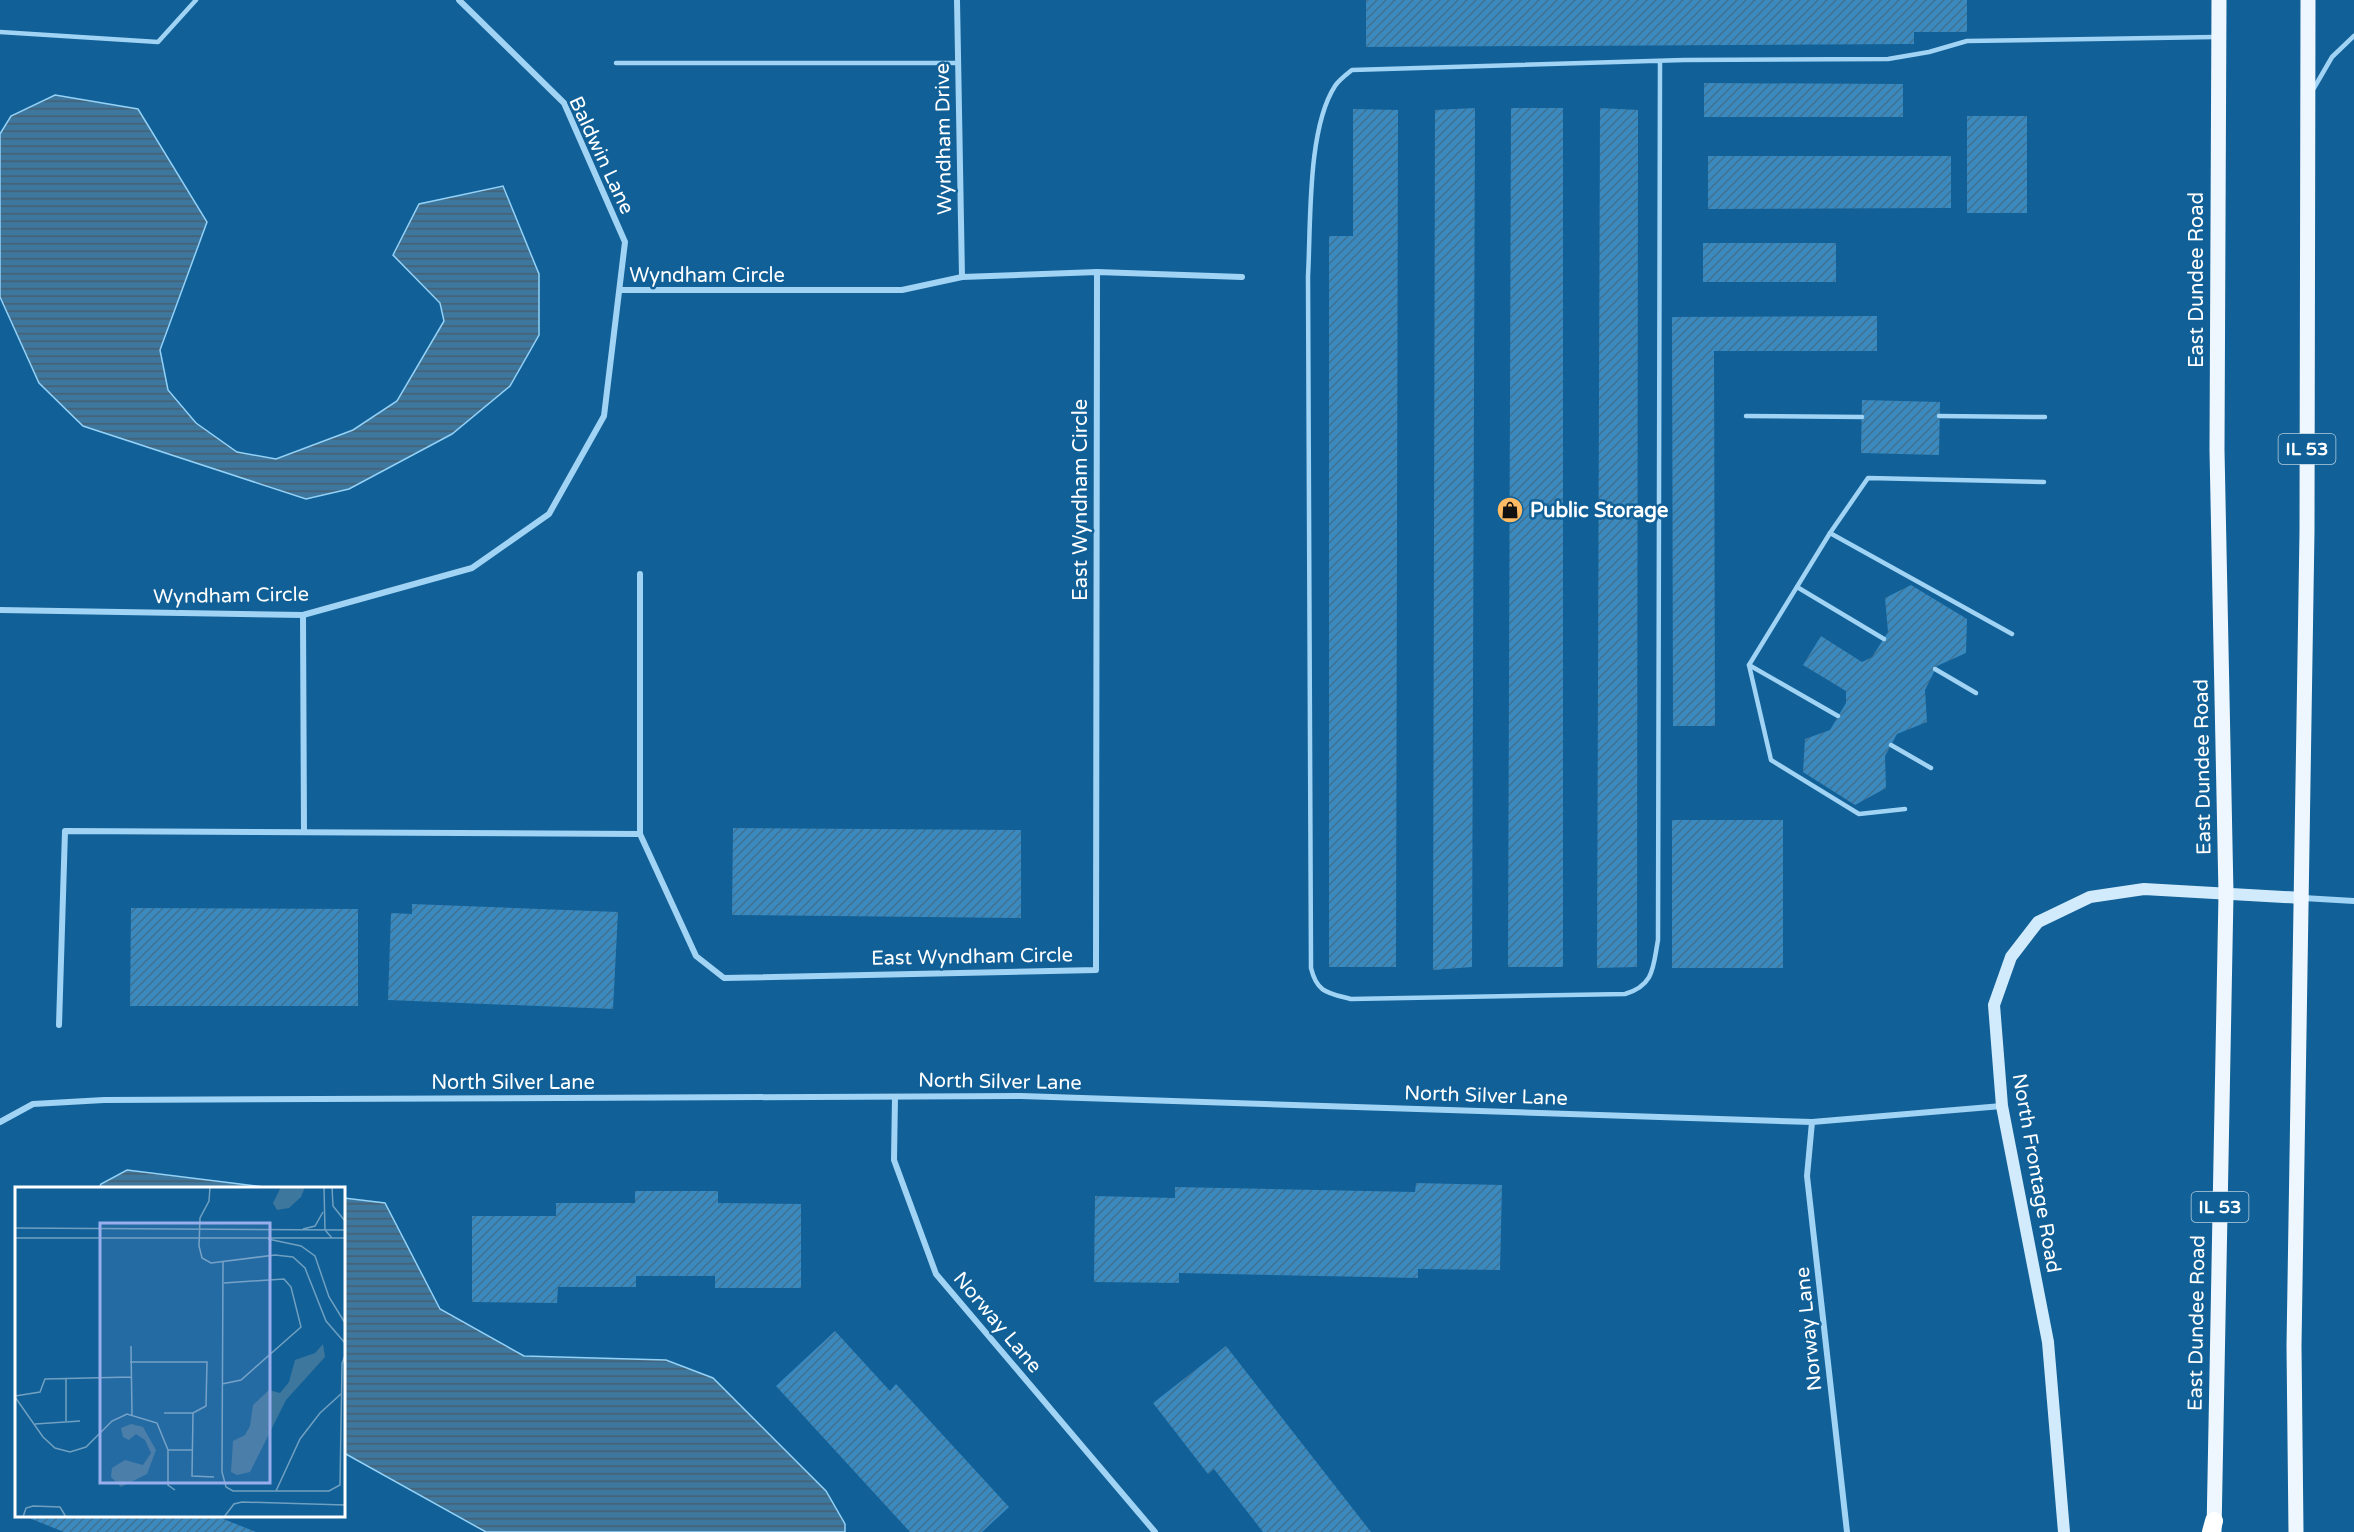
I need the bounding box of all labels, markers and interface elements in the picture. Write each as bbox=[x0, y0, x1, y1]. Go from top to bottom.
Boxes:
street label: Wyndham Drive bbox=[931, 63, 957, 215]
street label: Baldwin Lane bbox=[563, 93, 639, 218]
street label: East Dundee Road bbox=[2185, 192, 2209, 368]
street label: Wyndham Circle bbox=[629, 264, 785, 288]
street label: East Wyndham Circle bbox=[1069, 399, 1093, 601]
road number: IL 53 bbox=[2278, 434, 2336, 464]
shop icon: Public Storage bbox=[1495, 495, 1525, 525]
place label: Public Storage bbox=[1530, 499, 1668, 523]
street label: Wyndham Circle bbox=[153, 583, 309, 609]
street label: East Dundee Road bbox=[2189, 679, 2217, 855]
street label: East Wyndham Circle bbox=[871, 943, 1073, 971]
street label: North Silver Lane bbox=[918, 1069, 1082, 1095]
street label: North Silver Lane bbox=[431, 1071, 595, 1095]
street label: North Frontage Road bbox=[2007, 1072, 2065, 1275]
street label: North Silver Lane bbox=[1404, 1081, 1568, 1111]
inset map bbox=[15, 1187, 345, 1517]
road number: IL 53 bbox=[2192, 1192, 2248, 1222]
street label: East Dundee Road bbox=[2183, 1235, 2211, 1411]
street label: Norway Lane bbox=[1791, 1266, 1827, 1392]
street label: Norway Lane bbox=[948, 1267, 1046, 1378]

